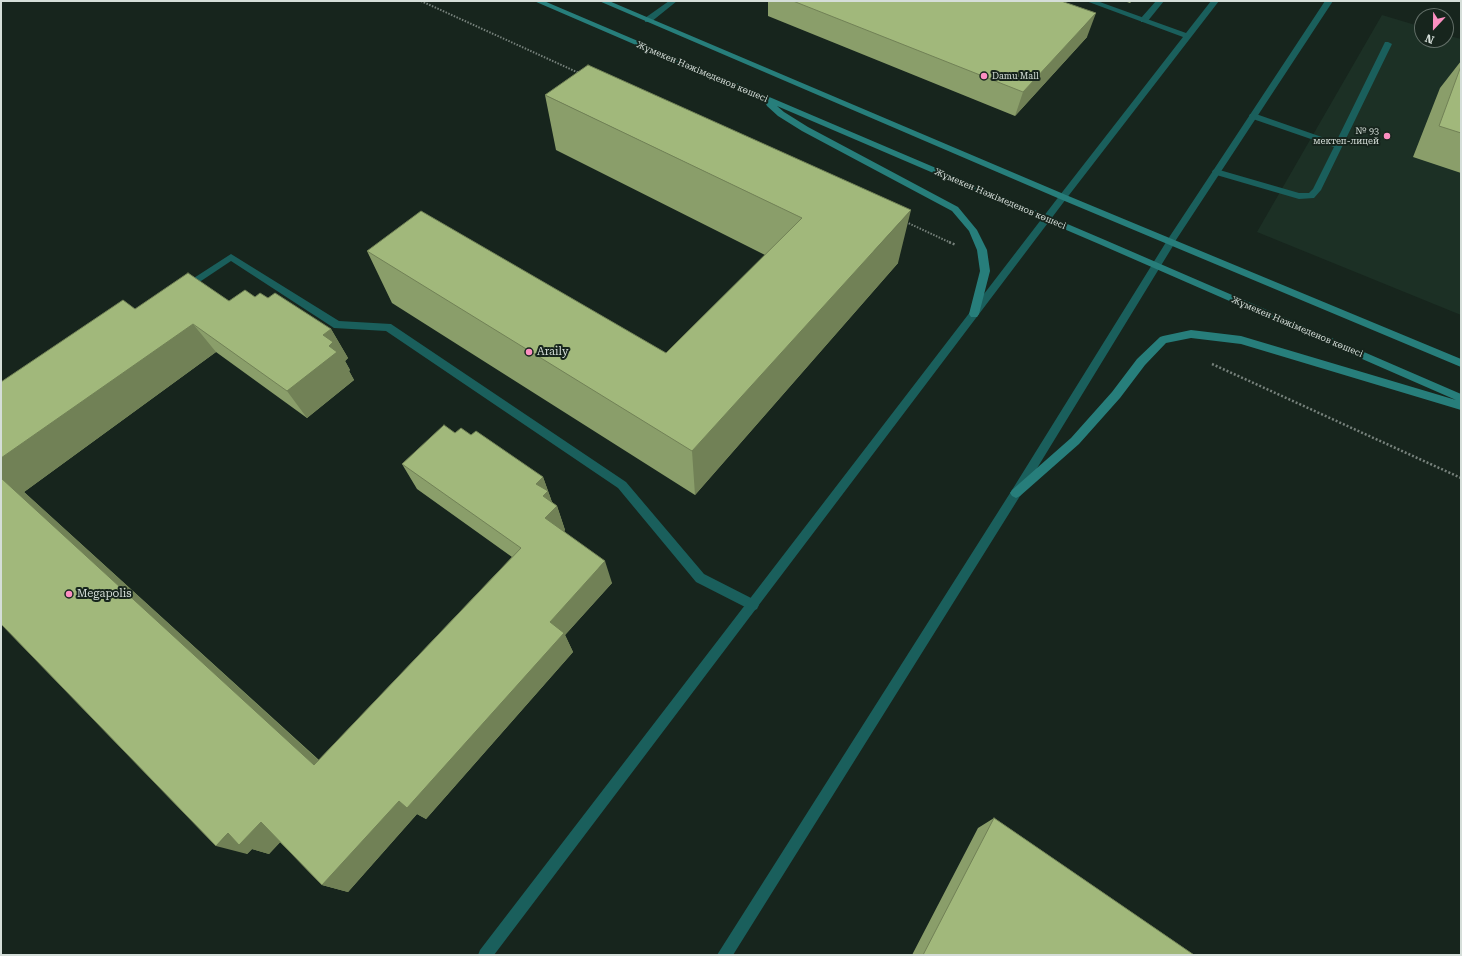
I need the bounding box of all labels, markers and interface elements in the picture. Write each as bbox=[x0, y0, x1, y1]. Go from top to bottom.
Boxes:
north arrow bbox=[1414, 8, 1454, 48]
text: N bbox=[1423, 31, 1436, 46]
street label: Жұмекен Нәжімеденов көшесі bbox=[635, 39, 769, 105]
marker: Damu Mall bbox=[979, 71, 989, 81]
place label: Damu Mall bbox=[992, 71, 1039, 81]
place label: № 93 мектеп-лицей bbox=[1313, 126, 1379, 147]
marker: № 93 мектеп-лицей bbox=[1382, 131, 1392, 141]
street label: Жұмекен Нәжімеденов көшесі bbox=[933, 166, 1067, 232]
street label: Жұмекен Нәжімеденов көшесі bbox=[1230, 294, 1364, 360]
place label: Araily bbox=[537, 345, 568, 359]
marker: Araily bbox=[524, 347, 534, 357]
place label: Megapolis bbox=[77, 587, 132, 601]
marker: Megapolis bbox=[64, 589, 74, 599]

